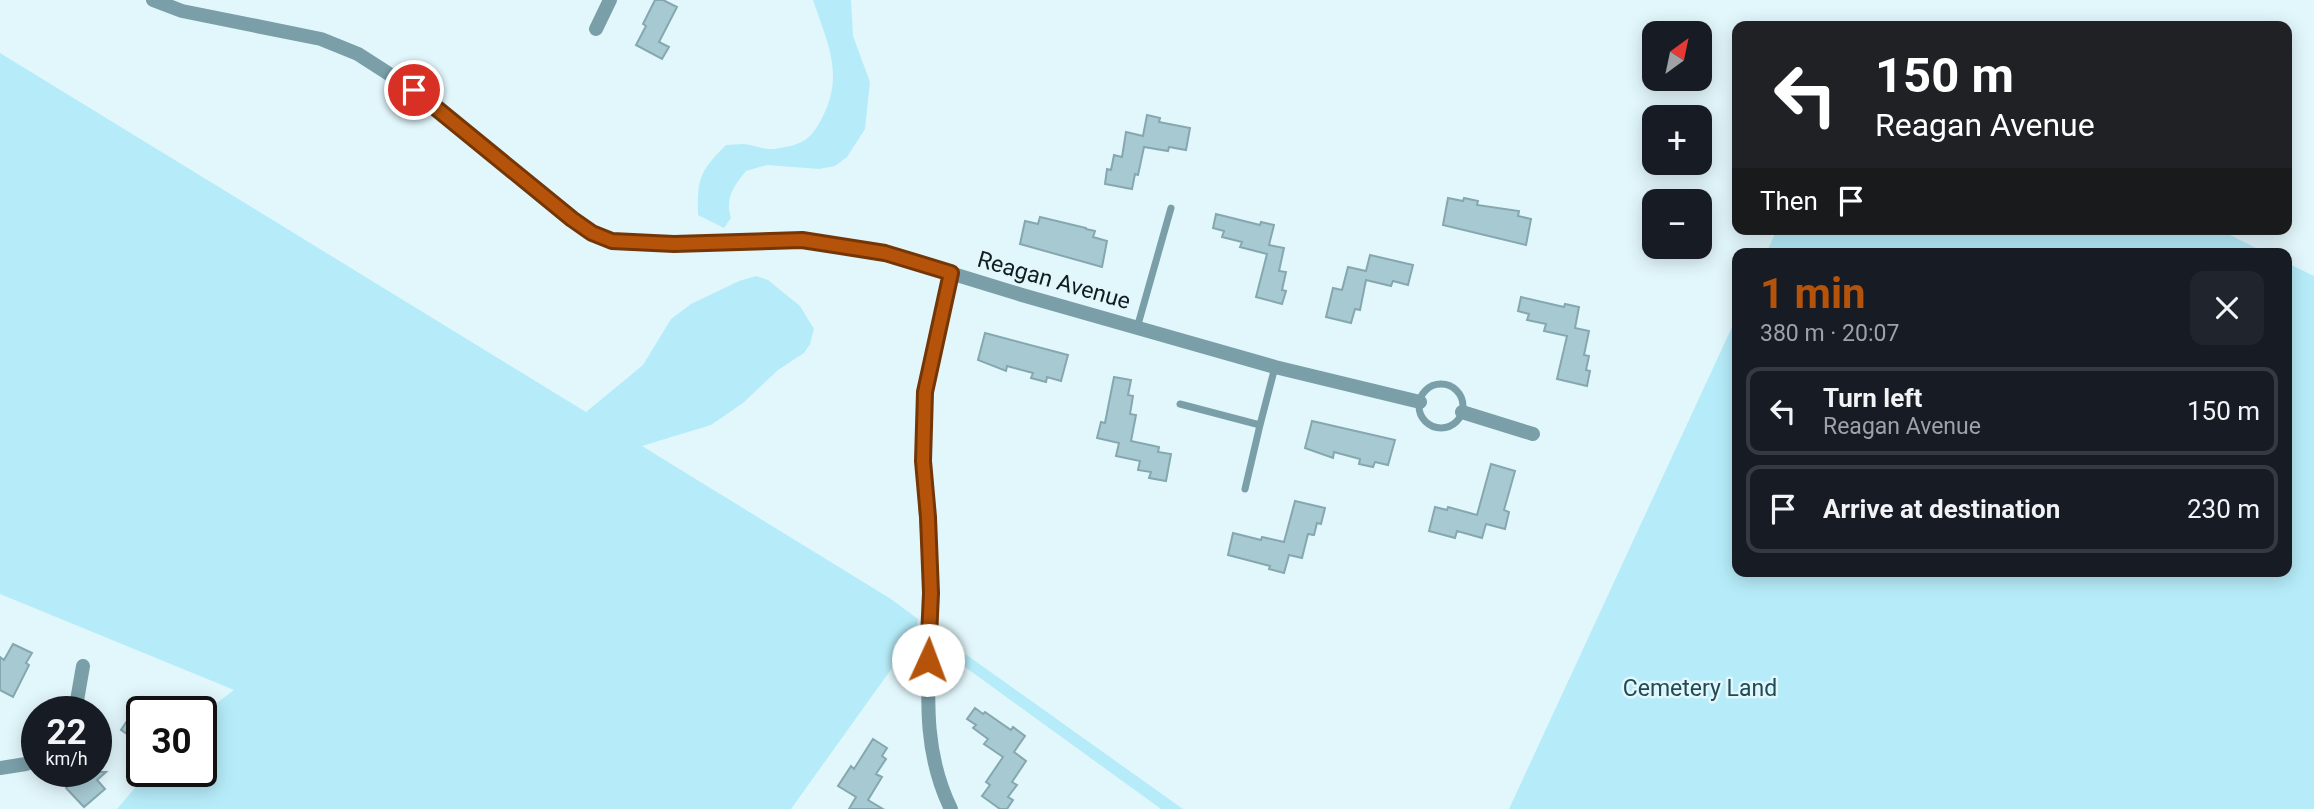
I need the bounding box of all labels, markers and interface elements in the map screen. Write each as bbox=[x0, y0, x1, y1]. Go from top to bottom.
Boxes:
north arrow bbox=[1642, 21, 1712, 91]
map controls bbox=[1642, 21, 1712, 259]
text: 150 m bbox=[1875, 47, 2014, 104]
icon: left bbox=[1760, 49, 1851, 140]
pin bbox=[384, 60, 444, 120]
icon: arrive bbox=[395, 71, 433, 109]
button: + bbox=[1642, 105, 1712, 175]
text: Reagan Avenue bbox=[1875, 106, 2095, 144]
icon: arrive bbox=[1832, 182, 1870, 220]
text: Then bbox=[1760, 186, 1818, 216]
button: − bbox=[1642, 189, 1712, 259]
street label: Reagan Avenue bbox=[974, 246, 1133, 315]
text: 1 min bbox=[1760, 269, 1866, 318]
button: close bbox=[2190, 271, 2264, 345]
text: 380 m · 20:07 bbox=[1760, 320, 1899, 347]
text: Turn left bbox=[1823, 383, 1922, 413]
icon: left bbox=[1764, 392, 1802, 430]
text: 150 m bbox=[2187, 396, 2260, 426]
text: Reagan Avenue bbox=[1823, 413, 1981, 440]
icon: arrive bbox=[1764, 490, 1802, 528]
text: Arrive at destination bbox=[1823, 494, 2060, 524]
text: 230 m bbox=[2187, 494, 2260, 524]
position arrow bbox=[891, 623, 965, 697]
park label: Cemetery Land bbox=[1623, 675, 1777, 702]
speed limit sign: 30 bbox=[126, 696, 217, 787]
text: 22 bbox=[46, 712, 87, 753]
text: km/h bbox=[45, 748, 88, 769]

